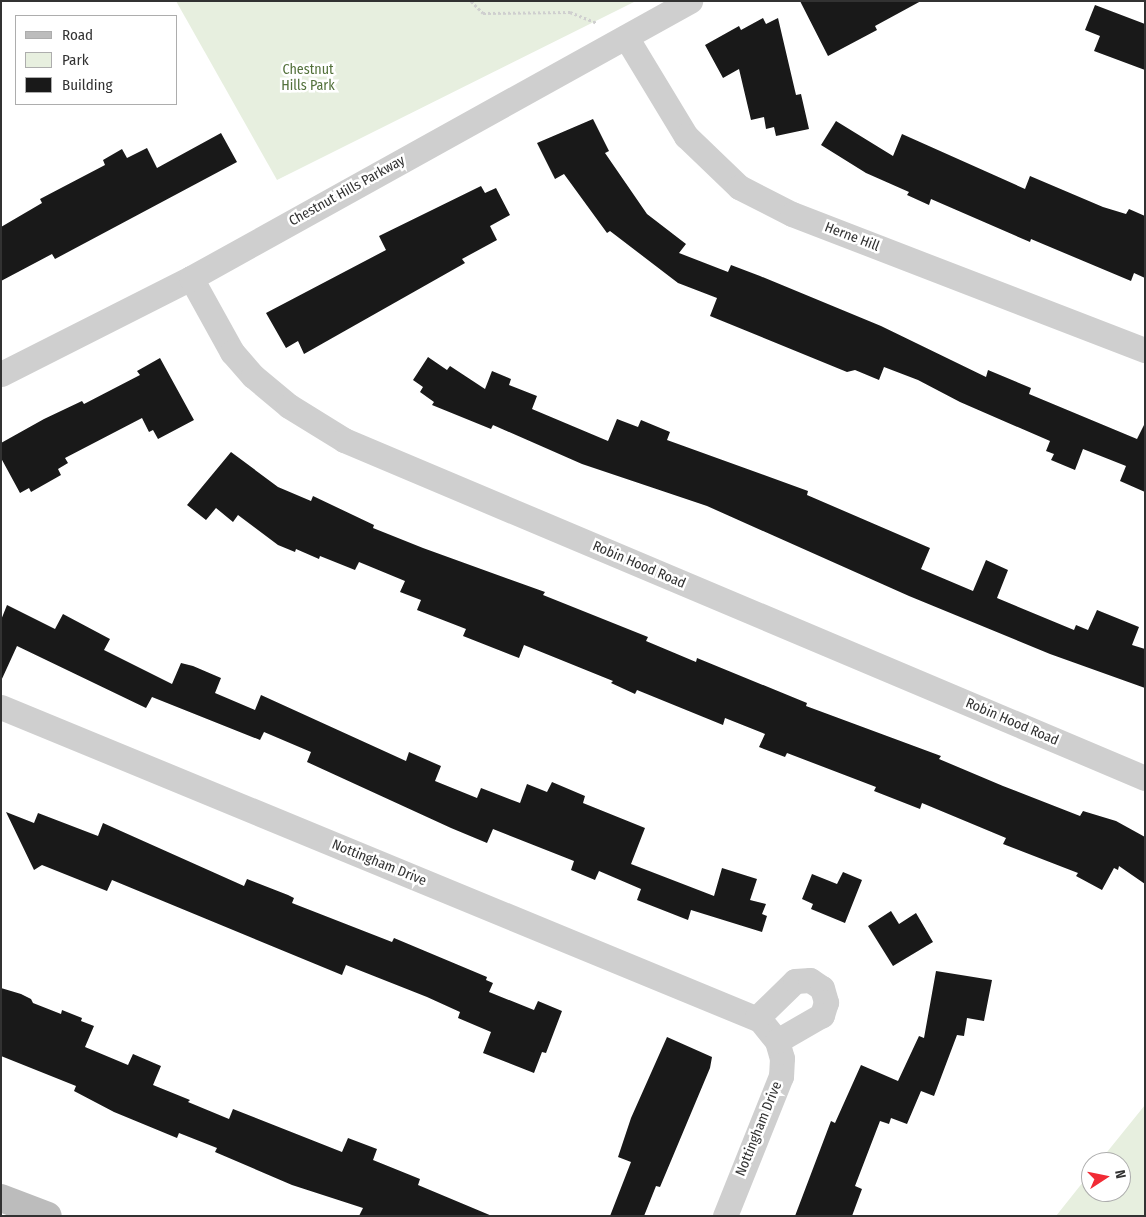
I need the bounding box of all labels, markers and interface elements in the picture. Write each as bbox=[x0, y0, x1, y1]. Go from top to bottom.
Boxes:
legend bbox=[15, 15, 178, 105]
text: Road bbox=[62, 26, 93, 44]
text: Park bbox=[62, 51, 89, 69]
park label: Chestnut Hills Park bbox=[281, 62, 335, 94]
text: Building bbox=[62, 76, 113, 94]
street label: Chestnut Hills Parkway bbox=[286, 152, 408, 230]
street label: Herne Hill bbox=[822, 219, 882, 255]
street label: Robin Hood Road bbox=[590, 538, 688, 592]
street label: Robin Hood Road bbox=[963, 695, 1061, 749]
street label: Nottingham Drive bbox=[329, 836, 429, 890]
street label: Nottingham Drive bbox=[732, 1079, 786, 1179]
north arrow bbox=[1081, 1152, 1131, 1202]
text: N bbox=[1111, 1168, 1129, 1180]

